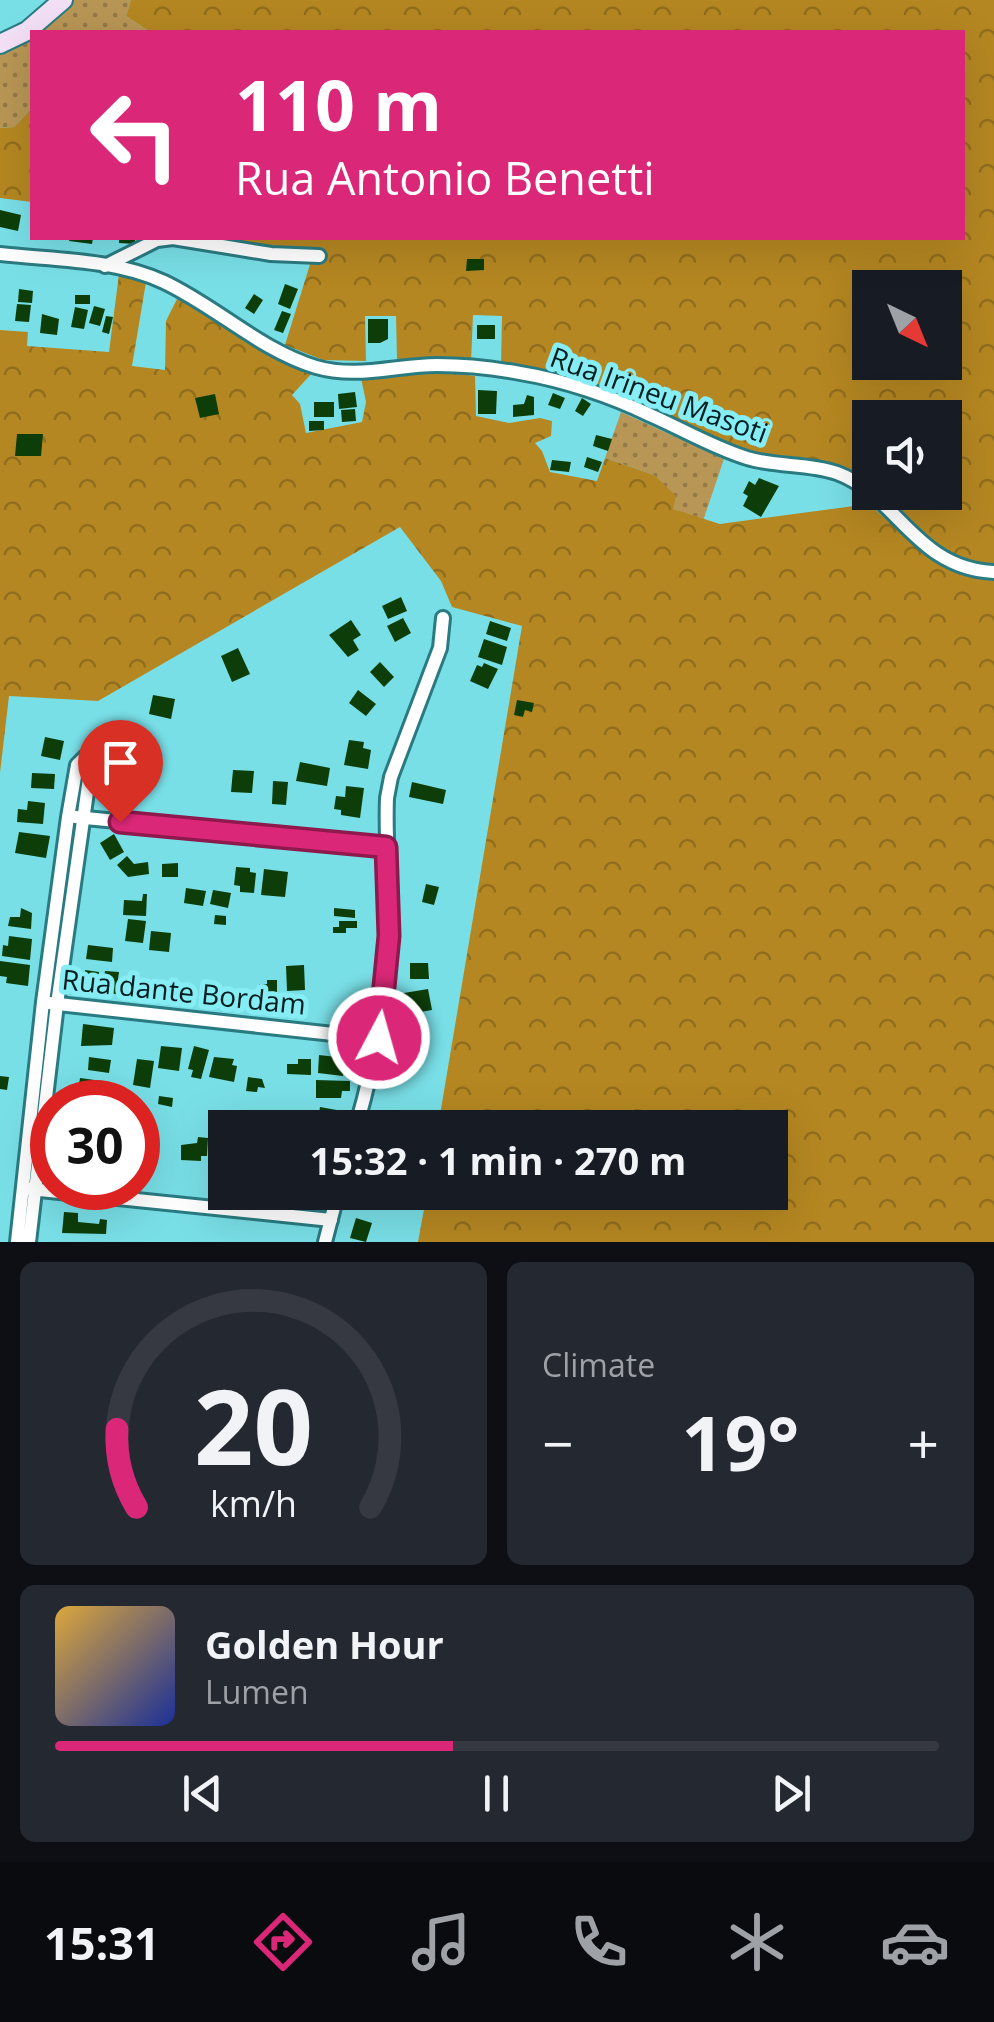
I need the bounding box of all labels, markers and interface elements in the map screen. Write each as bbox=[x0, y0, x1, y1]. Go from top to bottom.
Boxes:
text: 110 m bbox=[235, 56, 442, 152]
icon: left bbox=[70, 70, 200, 200]
text: Rua Antonio Benetti bbox=[235, 147, 655, 208]
north arrow bbox=[852, 270, 962, 380]
map controls bbox=[852, 270, 962, 510]
street label: Rua Irineu Masoti bbox=[545, 337, 773, 451]
button: sound bbox=[852, 400, 962, 510]
pin bbox=[78, 720, 163, 823]
icon: arrive bbox=[93, 735, 148, 790]
street label: Rua dante Bordam bbox=[60, 959, 308, 1023]
position arrow bbox=[327, 986, 431, 1090]
speed limit sign: 30 bbox=[30, 1080, 160, 1210]
text: 15:32 · 1 min · 270 m bbox=[310, 1134, 686, 1186]
text: Climate bbox=[542, 1343, 655, 1386]
text: 20 bbox=[194, 1354, 313, 1495]
text: 19° bbox=[682, 1391, 799, 1493]
text: − bbox=[542, 1405, 573, 1480]
text: + bbox=[908, 1405, 939, 1480]
text: km/h bbox=[210, 1479, 297, 1527]
text: Golden Hour bbox=[205, 1618, 444, 1670]
text: Lumen bbox=[205, 1670, 309, 1713]
icon: previous bbox=[175, 1766, 230, 1821]
icon: pause bbox=[469, 1766, 524, 1821]
icon: next bbox=[764, 1766, 819, 1821]
icon: directions bbox=[248, 1907, 318, 1977]
icon: music bbox=[406, 1907, 476, 1977]
icon: phone bbox=[564, 1907, 634, 1977]
icon: climate bbox=[722, 1907, 792, 1977]
icon: car bbox=[880, 1907, 950, 1977]
text: 15:31 bbox=[44, 1912, 160, 1973]

